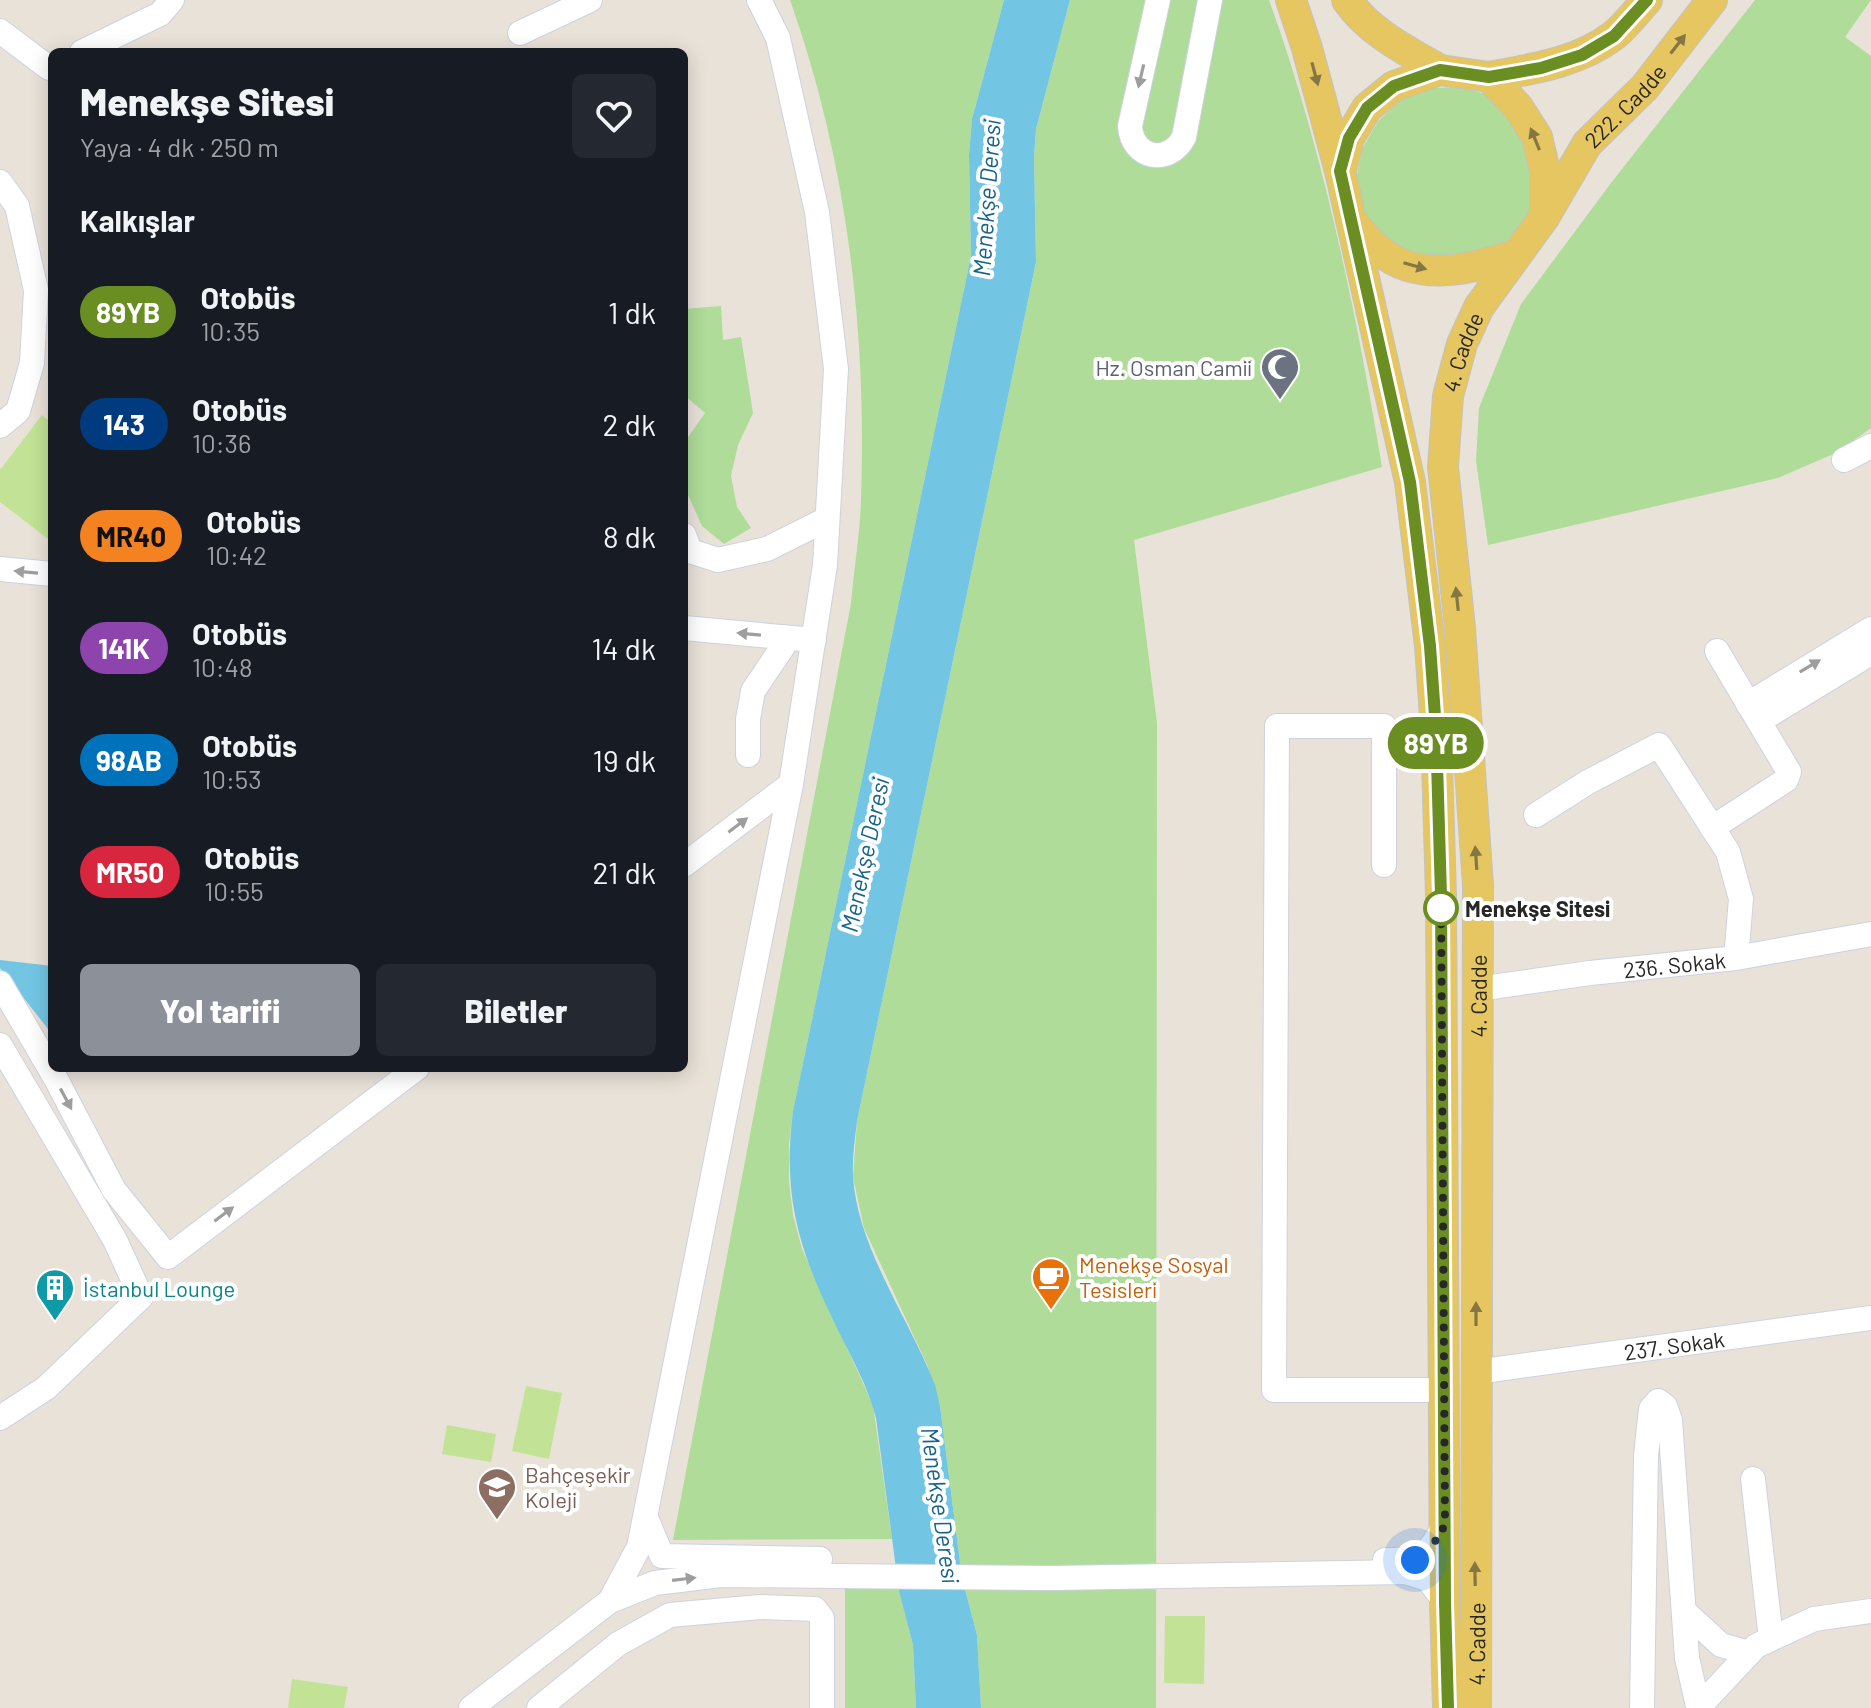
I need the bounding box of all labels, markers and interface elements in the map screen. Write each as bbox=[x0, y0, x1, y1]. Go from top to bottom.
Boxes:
one-way arrow bbox=[1669, 34, 1685, 55]
street label: 222. Cadde bbox=[1579, 59, 1671, 153]
one-way arrow bbox=[1309, 62, 1321, 87]
one-way arrow bbox=[1134, 64, 1147, 89]
button: heart bbox=[572, 74, 656, 158]
text: Menekşe Sitesi bbox=[80, 78, 334, 124]
water label: Menekşe Deresi bbox=[966, 117, 1006, 277]
one-way arrow bbox=[1529, 127, 1542, 151]
text: Yaya · 4 dk · 250 m bbox=[80, 131, 279, 162]
text: Kalkışlar bbox=[80, 202, 195, 238]
one-way arrow bbox=[1403, 260, 1427, 273]
text: Otobüs bbox=[200, 279, 295, 315]
text: 1 dk bbox=[608, 294, 656, 330]
text: 89YB bbox=[96, 295, 160, 329]
street label: 4. Cadde bbox=[1437, 308, 1488, 395]
text: 10:35 bbox=[200, 315, 260, 346]
mosque icon: Hz. Osman Camii bbox=[1259, 346, 1301, 401]
place label: Hz. Osman Camii bbox=[1095, 354, 1252, 380]
text: Otobüs bbox=[192, 391, 287, 427]
text: 2 dk bbox=[603, 406, 656, 442]
text: 143 bbox=[103, 407, 145, 441]
text: 10:36 bbox=[192, 427, 251, 458]
text: Otobüs bbox=[206, 503, 301, 539]
text: 8 dk bbox=[603, 518, 656, 554]
text: MR40 bbox=[96, 519, 166, 553]
text: 10:42 bbox=[206, 539, 267, 570]
one-way arrow bbox=[13, 565, 38, 578]
one-way arrow bbox=[1451, 586, 1464, 611]
text: Otobüs bbox=[192, 615, 287, 651]
one-way arrow bbox=[736, 627, 761, 640]
text: 14 dk bbox=[592, 630, 656, 666]
text: 141K bbox=[98, 631, 150, 665]
text: 10:48 bbox=[192, 651, 252, 682]
one-way arrow bbox=[1799, 659, 1821, 673]
line badge: 89YB bbox=[1380, 717, 1492, 769]
text: 89YB bbox=[1404, 726, 1468, 760]
text: Otobüs bbox=[202, 727, 297, 763]
text: 19 dk bbox=[592, 742, 656, 778]
text: 98AB bbox=[96, 743, 162, 777]
text: 10:53 bbox=[202, 763, 262, 794]
water label: Menekşe Deresi bbox=[833, 774, 895, 935]
one-way arrow bbox=[727, 817, 748, 833]
text: Otobüs bbox=[204, 839, 299, 875]
one-way arrow bbox=[1469, 845, 1482, 870]
text: 21 dk bbox=[592, 854, 656, 890]
text: MR50 bbox=[96, 855, 164, 889]
text: 10:55 bbox=[204, 875, 264, 906]
marker: Menekşe Sitesi bbox=[1424, 891, 1458, 925]
place label: Menekşe Sitesi bbox=[1465, 895, 1610, 921]
street label: 236. Sokak bbox=[1622, 946, 1727, 983]
street label: 4. Cadde bbox=[1465, 955, 1491, 1037]
button: Yol tarifi bbox=[80, 964, 360, 1056]
button: Biletler bbox=[376, 964, 656, 1056]
one-way arrow bbox=[60, 1088, 73, 1111]
one-way arrow bbox=[214, 1207, 235, 1223]
place label: Menekşe Sosyal Tesisleri bbox=[1079, 1251, 1229, 1302]
cafe icon: Menekşe Sosyal Tesisleri bbox=[1030, 1256, 1072, 1311]
building icon: İstanbul Lounge bbox=[34, 1267, 76, 1322]
place label: İstanbul Lounge bbox=[83, 1275, 235, 1301]
one-way arrow bbox=[1470, 1301, 1482, 1326]
street label: 237. Sokak bbox=[1622, 1325, 1726, 1365]
water label: Menekşe Deresi bbox=[916, 1425, 966, 1586]
place label: Bahçeşekir Koleji bbox=[525, 1461, 631, 1512]
school or university icon: Bahçeşekir Koleji bbox=[476, 1466, 518, 1521]
your location bbox=[1395, 1540, 1435, 1580]
one-way arrow bbox=[1469, 1561, 1481, 1586]
one-way arrow bbox=[672, 1573, 697, 1586]
street label: 4. Cadde bbox=[1463, 1603, 1489, 1685]

